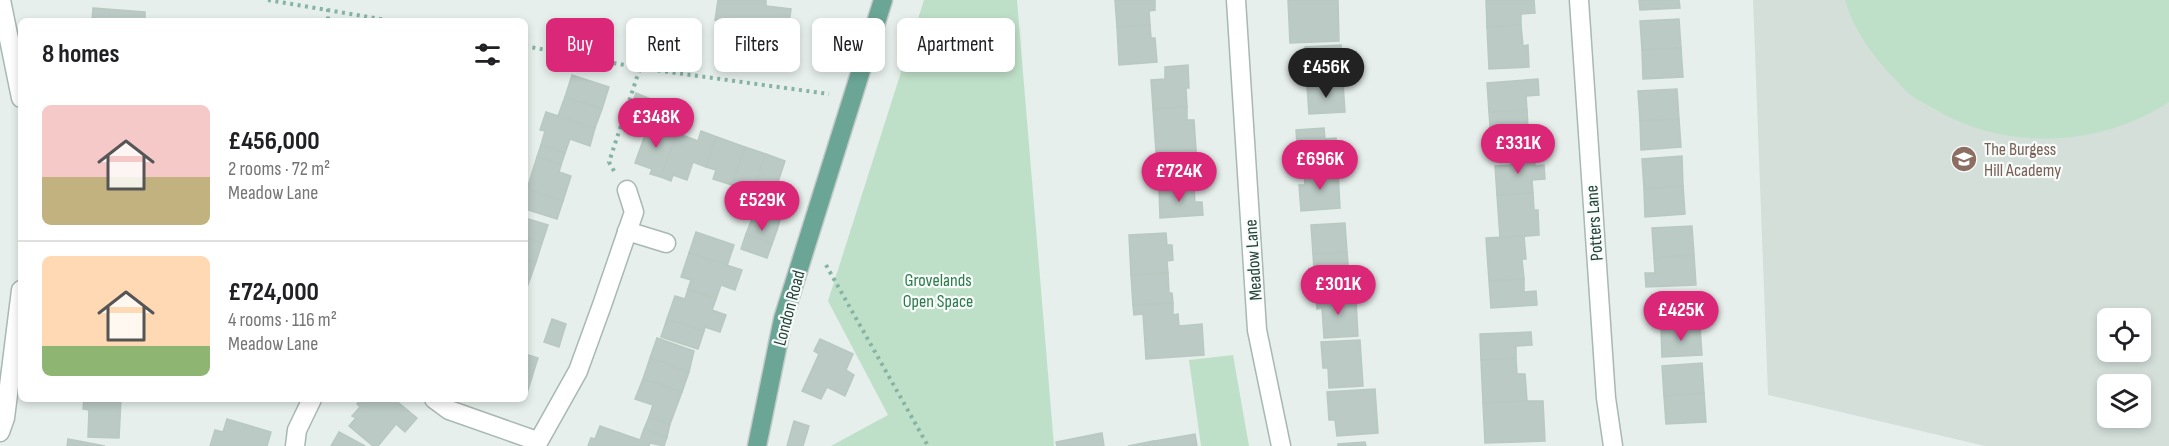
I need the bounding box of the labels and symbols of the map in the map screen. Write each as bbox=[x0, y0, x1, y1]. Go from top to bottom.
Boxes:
pin: £456K bbox=[1284, 48, 1368, 99]
pin: £348K bbox=[614, 98, 698, 149]
pin: £331K bbox=[1476, 124, 1560, 175]
place label: The Burgess Hill Academy bbox=[1984, 139, 2061, 181]
pin: £696K bbox=[1278, 140, 1362, 191]
school or university icon: The Burgess Hill Academy bbox=[1949, 144, 1979, 174]
pin: £724K bbox=[1137, 152, 1221, 203]
pin: £529K bbox=[720, 181, 804, 232]
street label: Potters Lane bbox=[1581, 184, 1608, 262]
street label: Meadow Lane bbox=[1240, 219, 1267, 301]
pin: £301K bbox=[1296, 265, 1380, 316]
street label: London Road bbox=[769, 268, 810, 348]
park label: Grovelands Open Space bbox=[903, 270, 973, 312]
pin: £425K bbox=[1639, 291, 1723, 342]

